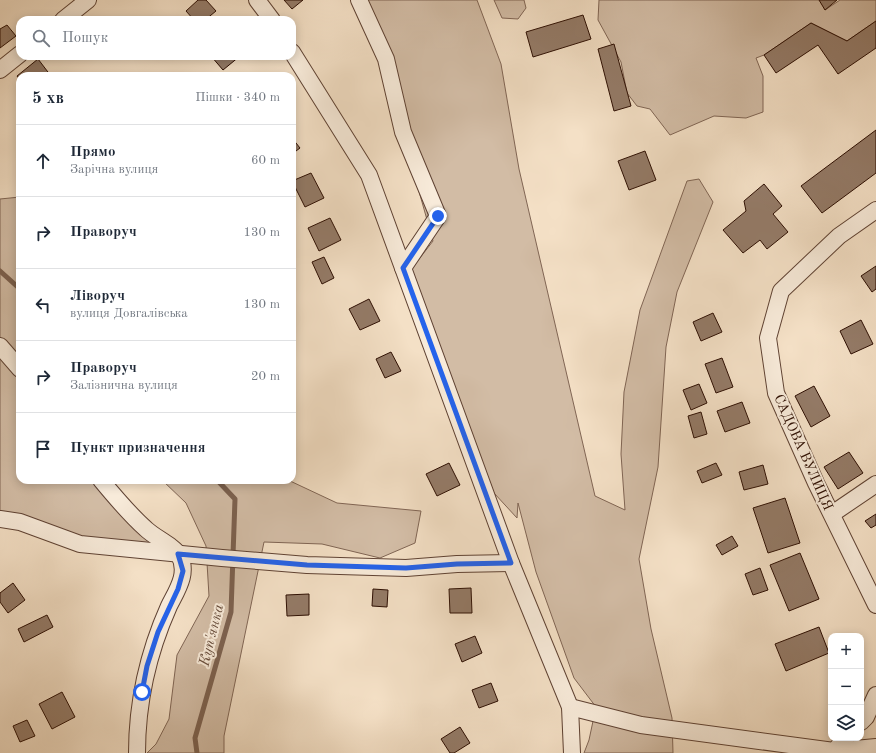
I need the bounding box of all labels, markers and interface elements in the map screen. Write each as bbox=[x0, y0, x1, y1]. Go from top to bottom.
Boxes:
search box bbox=[16, 16, 296, 60]
icon: search bbox=[30, 27, 52, 49]
text: Пошук bbox=[62, 31, 108, 46]
text: 5 хв bbox=[32, 90, 64, 107]
text: Пішки · 340 m bbox=[195, 91, 280, 104]
text: Прямо bbox=[70, 145, 116, 160]
icon: ahead bbox=[32, 150, 54, 172]
text: 60 m bbox=[251, 154, 280, 167]
text: Зарічна вулиця bbox=[70, 163, 158, 176]
route end bbox=[429, 207, 447, 225]
icon: right bbox=[32, 222, 54, 244]
text: Праворуч bbox=[70, 225, 137, 240]
text: 130 m bbox=[243, 226, 280, 239]
text: Ліворуч bbox=[70, 289, 125, 304]
icon: left bbox=[32, 294, 54, 316]
text: 130 m bbox=[243, 298, 280, 311]
text: вулиця Довгалівська bbox=[70, 307, 188, 320]
text: Праворуч bbox=[70, 361, 137, 376]
icon: right bbox=[32, 366, 54, 388]
text: 20 m bbox=[251, 370, 280, 383]
text: Залізнична вулиця bbox=[70, 379, 178, 392]
street label: САДОВА ВУЛИЦЯ bbox=[771, 392, 835, 513]
icon: arrive bbox=[32, 438, 54, 460]
text: Пункт призначення bbox=[70, 441, 206, 456]
water label: Куп'янка bbox=[197, 603, 227, 669]
map controls bbox=[828, 633, 864, 741]
button: + bbox=[828, 633, 864, 669]
button: − bbox=[828, 669, 864, 705]
route start bbox=[133, 683, 151, 701]
button: layers bbox=[828, 705, 864, 741]

